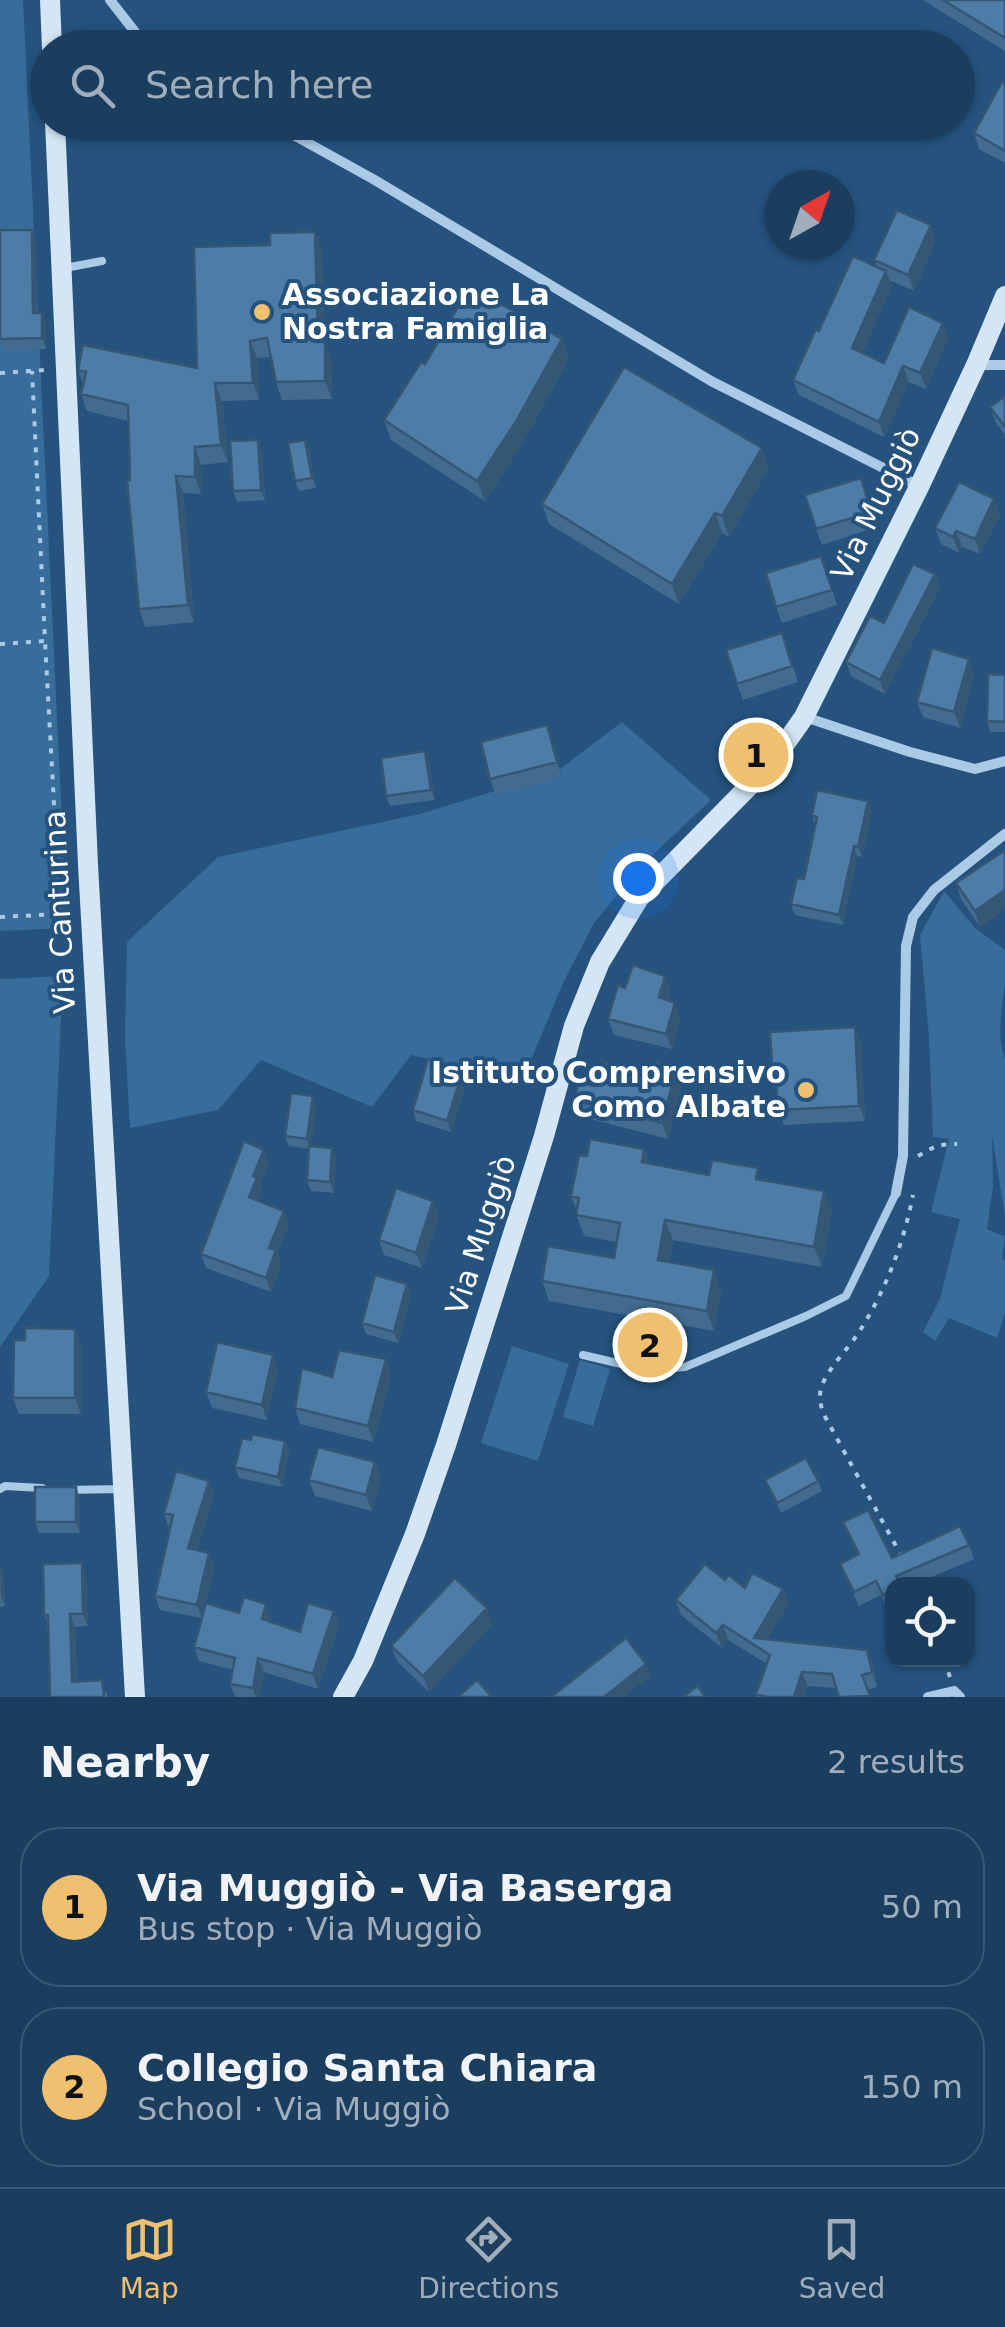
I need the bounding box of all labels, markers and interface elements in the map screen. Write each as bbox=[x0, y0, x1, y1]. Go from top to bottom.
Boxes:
search box bbox=[30, 30, 975, 140]
icon: search bbox=[65, 58, 120, 113]
text: Search here bbox=[145, 63, 373, 107]
north arrow bbox=[765, 170, 855, 260]
place label: Associazione La Nostra Famiglia bbox=[282, 277, 550, 346]
marker: Associazione La Nostra Famiglia bbox=[251, 301, 273, 323]
street label: Via Muggiò bbox=[823, 422, 928, 586]
pin: 1 bbox=[724, 718, 788, 792]
street label: Via Canturina bbox=[37, 810, 82, 1014]
your location bbox=[613, 853, 664, 904]
place label: Istituto Comprensivo Como Albate bbox=[431, 1055, 786, 1124]
marker: Istituto Comprensivo Como Albate bbox=[795, 1079, 817, 1101]
street label: Via Muggiò bbox=[438, 1151, 523, 1319]
pin: 2 bbox=[618, 1308, 682, 1382]
map controls bbox=[885, 1577, 975, 1667]
button: locate bbox=[885, 1577, 975, 1667]
text: Nearby bbox=[40, 1738, 210, 1787]
text: 2 results bbox=[827, 1743, 965, 1781]
text: Via Muggiò - Via Baserga bbox=[137, 1866, 674, 1910]
text: 1 bbox=[63, 1888, 86, 1926]
text: 50 m bbox=[881, 1888, 963, 1926]
text: Bus stop · Via Muggiò bbox=[137, 1910, 483, 1948]
text: Collegio Santa Chiara bbox=[137, 2046, 597, 2090]
text: 2 bbox=[63, 2068, 86, 2106]
text: 150 m bbox=[861, 2068, 963, 2106]
text: School · Via Muggiò bbox=[137, 2090, 451, 2128]
tab: Map bbox=[120, 2212, 179, 2305]
tab: Directions bbox=[418, 2212, 559, 2305]
tab: Saved bbox=[799, 2212, 885, 2305]

